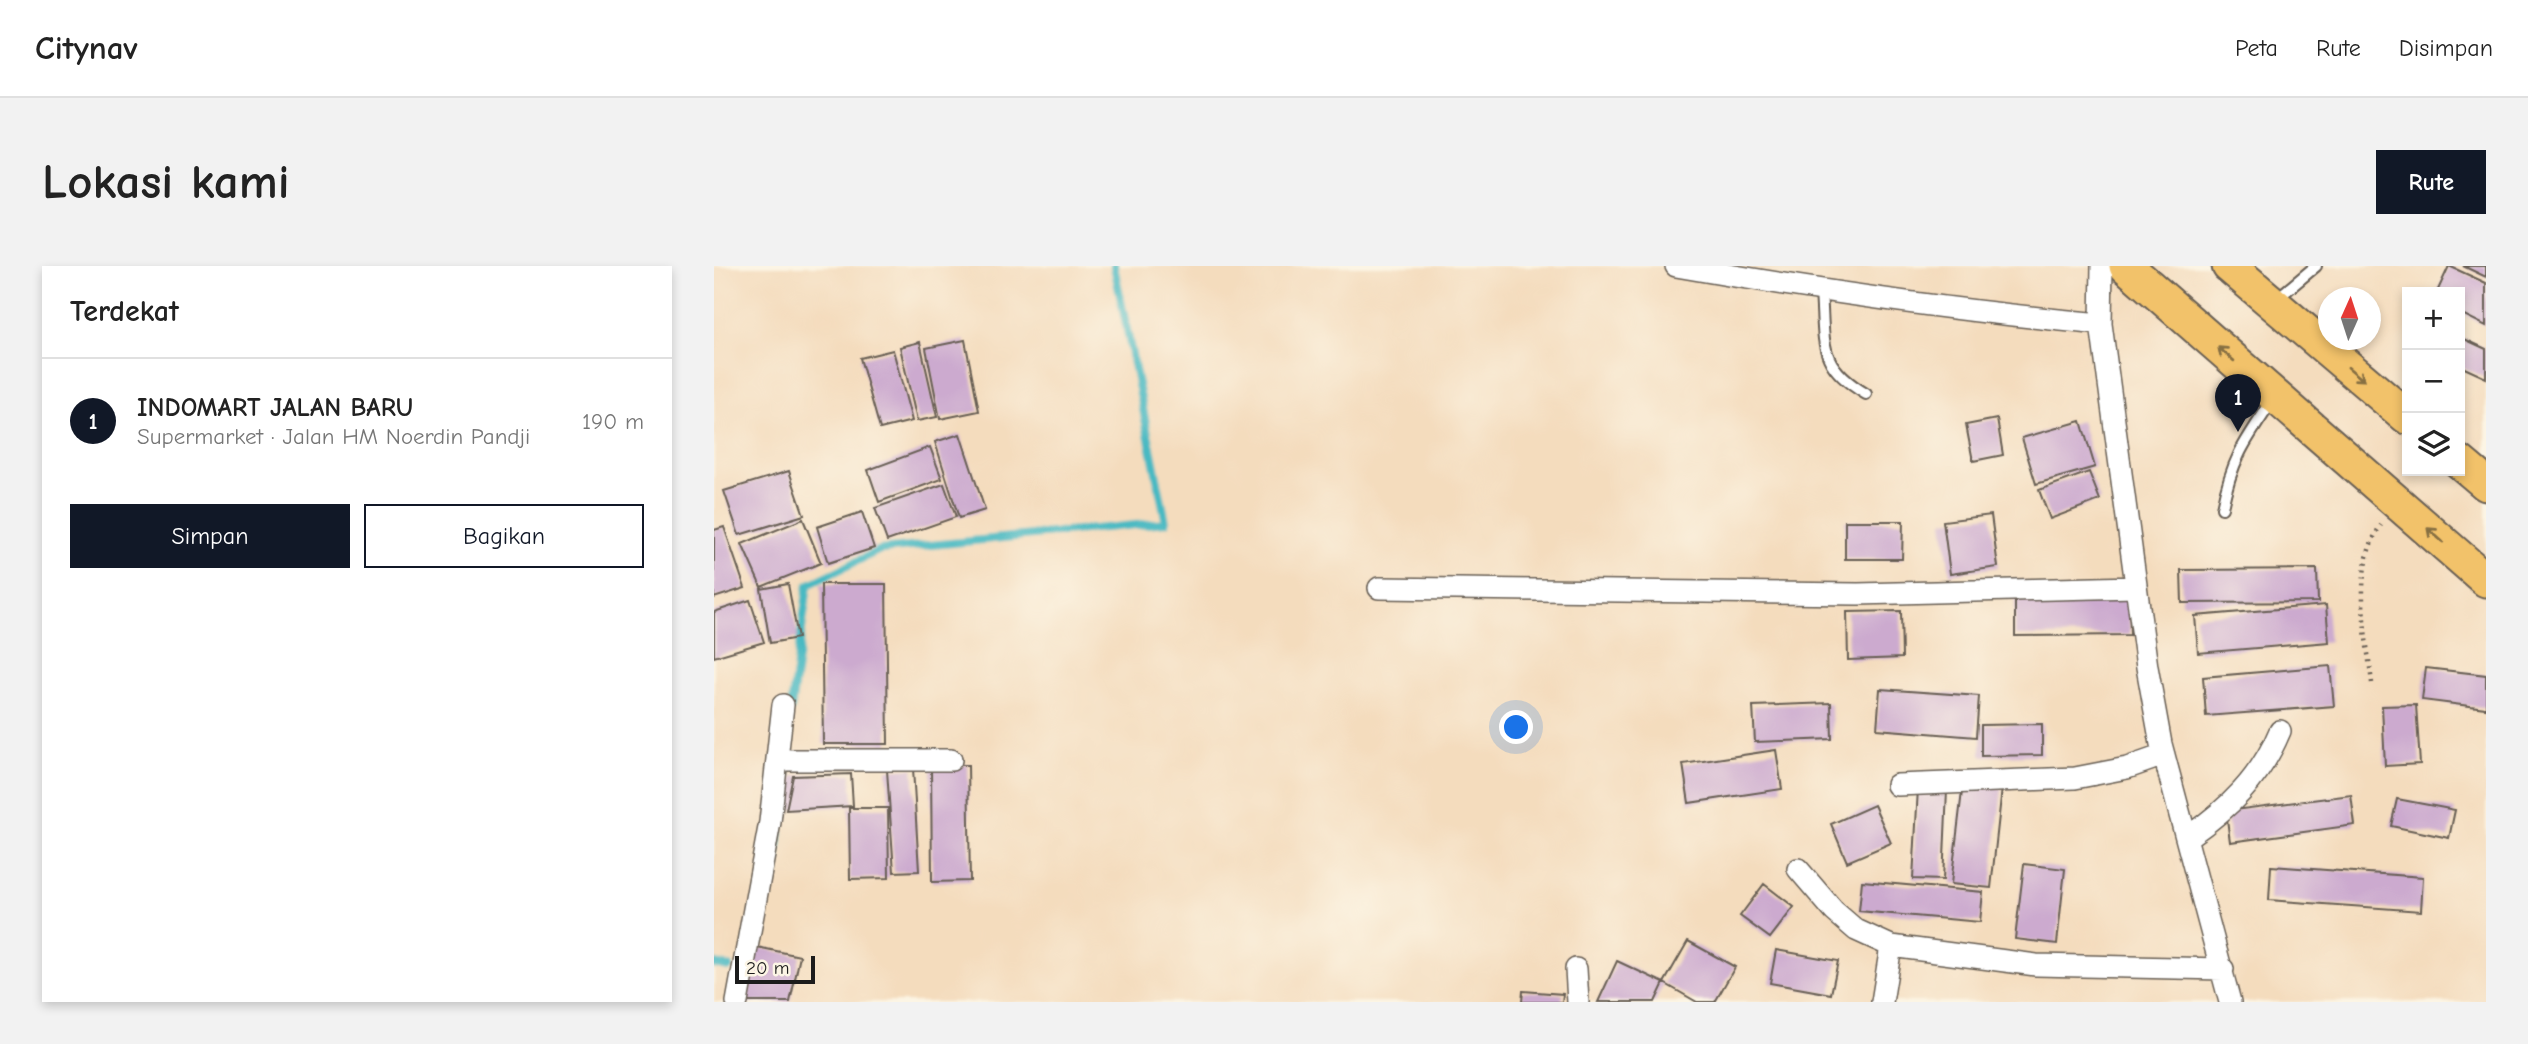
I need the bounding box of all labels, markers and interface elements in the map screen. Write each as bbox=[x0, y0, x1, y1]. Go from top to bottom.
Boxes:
text: Citynav bbox=[35, 29, 138, 67]
text: Peta bbox=[2235, 34, 2278, 62]
text: Rute bbox=[2316, 34, 2361, 62]
text: Disimpan bbox=[2399, 34, 2493, 62]
button: Rute bbox=[2376, 150, 2486, 214]
text: Lokasi kami bbox=[42, 154, 290, 210]
north arrow bbox=[2318, 287, 2381, 350]
map controls bbox=[2402, 287, 2465, 476]
button: + bbox=[2402, 287, 2465, 350]
text: Terdekat bbox=[70, 294, 179, 329]
one-way arrow bbox=[2217, 346, 2235, 362]
button: − bbox=[2402, 350, 2465, 413]
one-way arrow bbox=[2346, 366, 2364, 382]
pin: 1 bbox=[2215, 374, 2261, 432]
text: INDOMART JALAN BARU bbox=[137, 393, 413, 423]
text: 1 bbox=[88, 408, 98, 435]
text: 190 m bbox=[582, 408, 644, 435]
button: layers bbox=[2402, 413, 2465, 476]
text: Supermarket · Jalan HM Noerdin Pandji bbox=[137, 423, 530, 450]
button: Simpan bbox=[70, 504, 350, 568]
button: Bagikan bbox=[364, 504, 644, 568]
one-way arrow bbox=[2427, 526, 2444, 543]
your location bbox=[1499, 710, 1533, 744]
scale bar bbox=[735, 953, 816, 985]
text: 20 m bbox=[746, 957, 790, 979]

